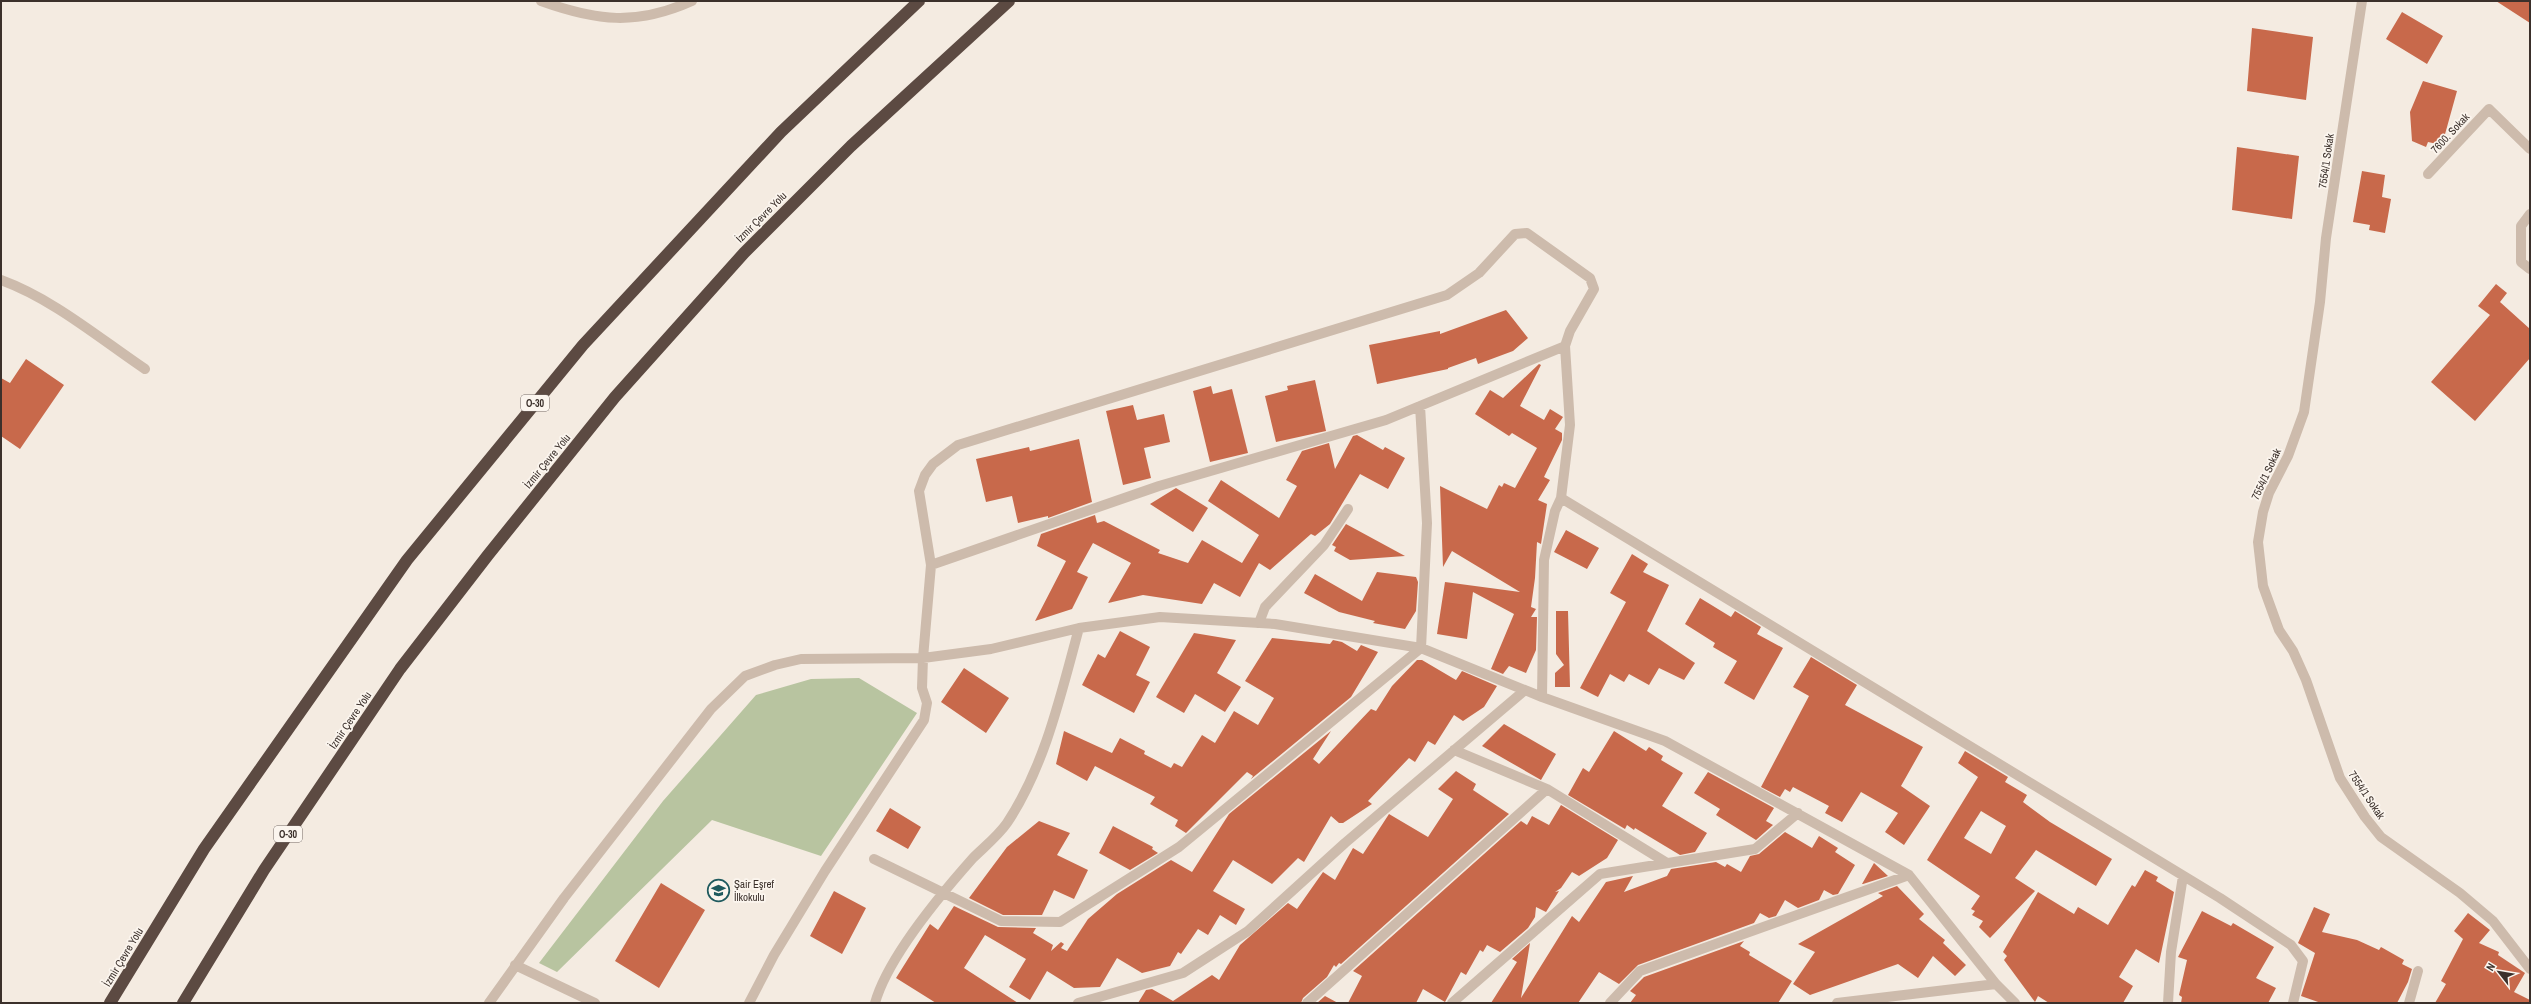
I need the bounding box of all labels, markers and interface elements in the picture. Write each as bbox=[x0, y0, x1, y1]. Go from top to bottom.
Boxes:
street label: 7600. Sokak bbox=[2428, 110, 2473, 156]
street label: 7554/1 Sokak bbox=[2315, 132, 2337, 189]
street label: İzmir Çevre Yolu bbox=[733, 189, 789, 245]
road number: O-30 bbox=[521, 395, 549, 411]
street label: İzmir Çevre Yolu bbox=[521, 431, 573, 491]
street label: 7554/1 Sokak bbox=[2248, 446, 2284, 502]
street label: İzmir Çevre Yolu bbox=[326, 689, 374, 751]
street label: 7554/1 Sokak bbox=[2346, 768, 2388, 822]
road number: O-30 bbox=[274, 826, 302, 842]
school or university icon: Şair Eşref İlkokulu bbox=[706, 877, 732, 903]
place label: Şair Eşref İlkokulu bbox=[734, 877, 775, 904]
street label: İzmir Çevre Yolu bbox=[100, 925, 146, 989]
north arrow bbox=[2479, 952, 2519, 992]
text: N bbox=[2483, 960, 2498, 973]

